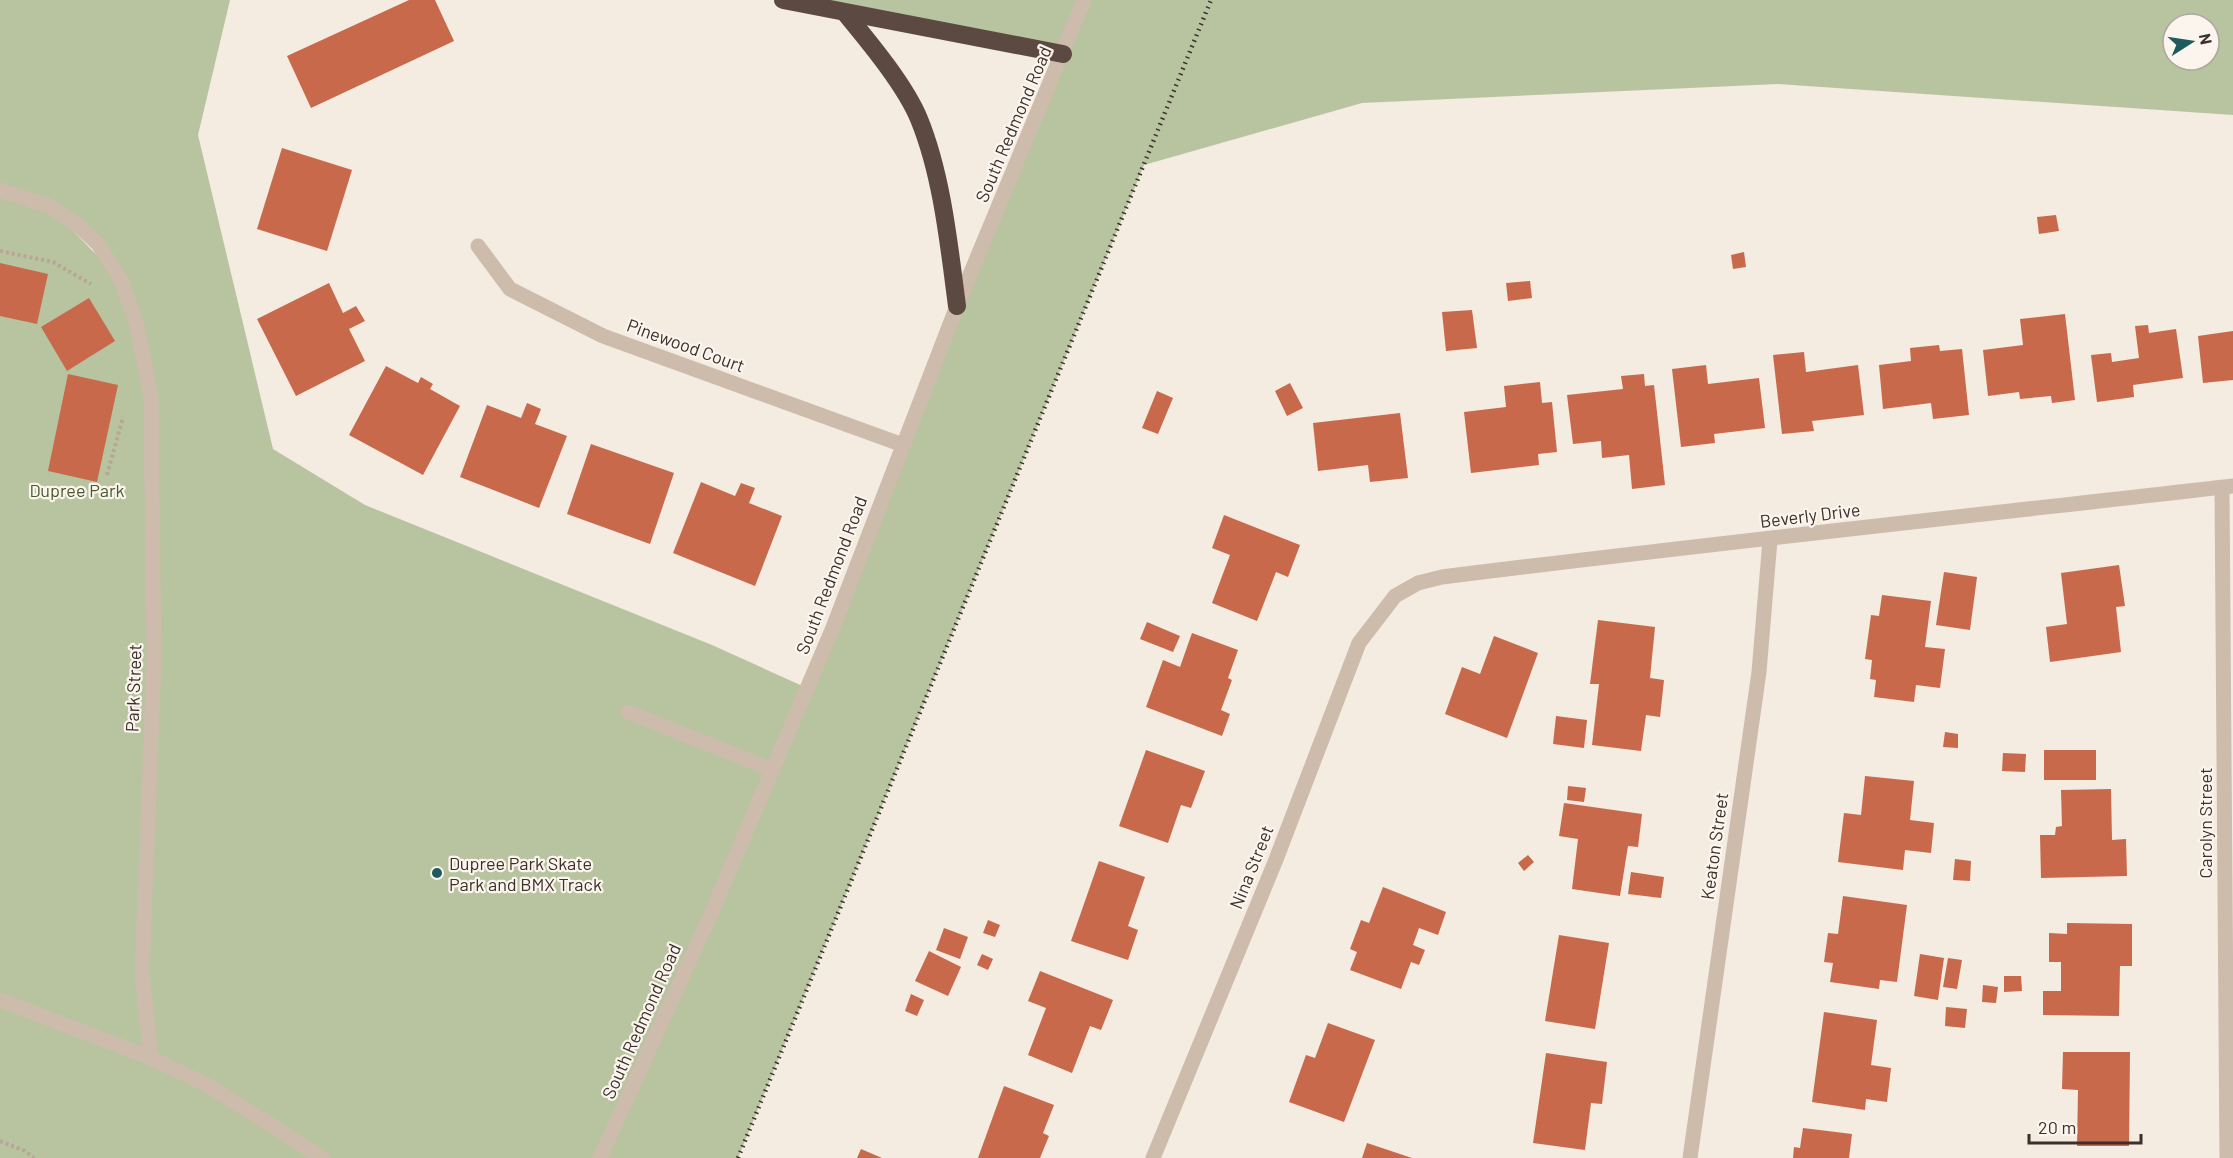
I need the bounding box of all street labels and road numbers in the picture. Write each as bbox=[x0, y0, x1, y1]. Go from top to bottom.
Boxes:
street label: South Redmond Road bbox=[970, 43, 1056, 205]
street label: Pinewood Court bbox=[624, 314, 748, 376]
street label: South Redmond Road bbox=[791, 493, 871, 657]
street label: Beverly Drive bbox=[1758, 498, 1862, 532]
street label: Park Street bbox=[120, 644, 146, 732]
street label: Carolyn Street bbox=[2194, 767, 2216, 879]
street label: Keaton Street bbox=[1696, 791, 1732, 901]
street label: Nina Street bbox=[1224, 822, 1278, 912]
street label: South Redmond Road bbox=[597, 940, 685, 1102]

